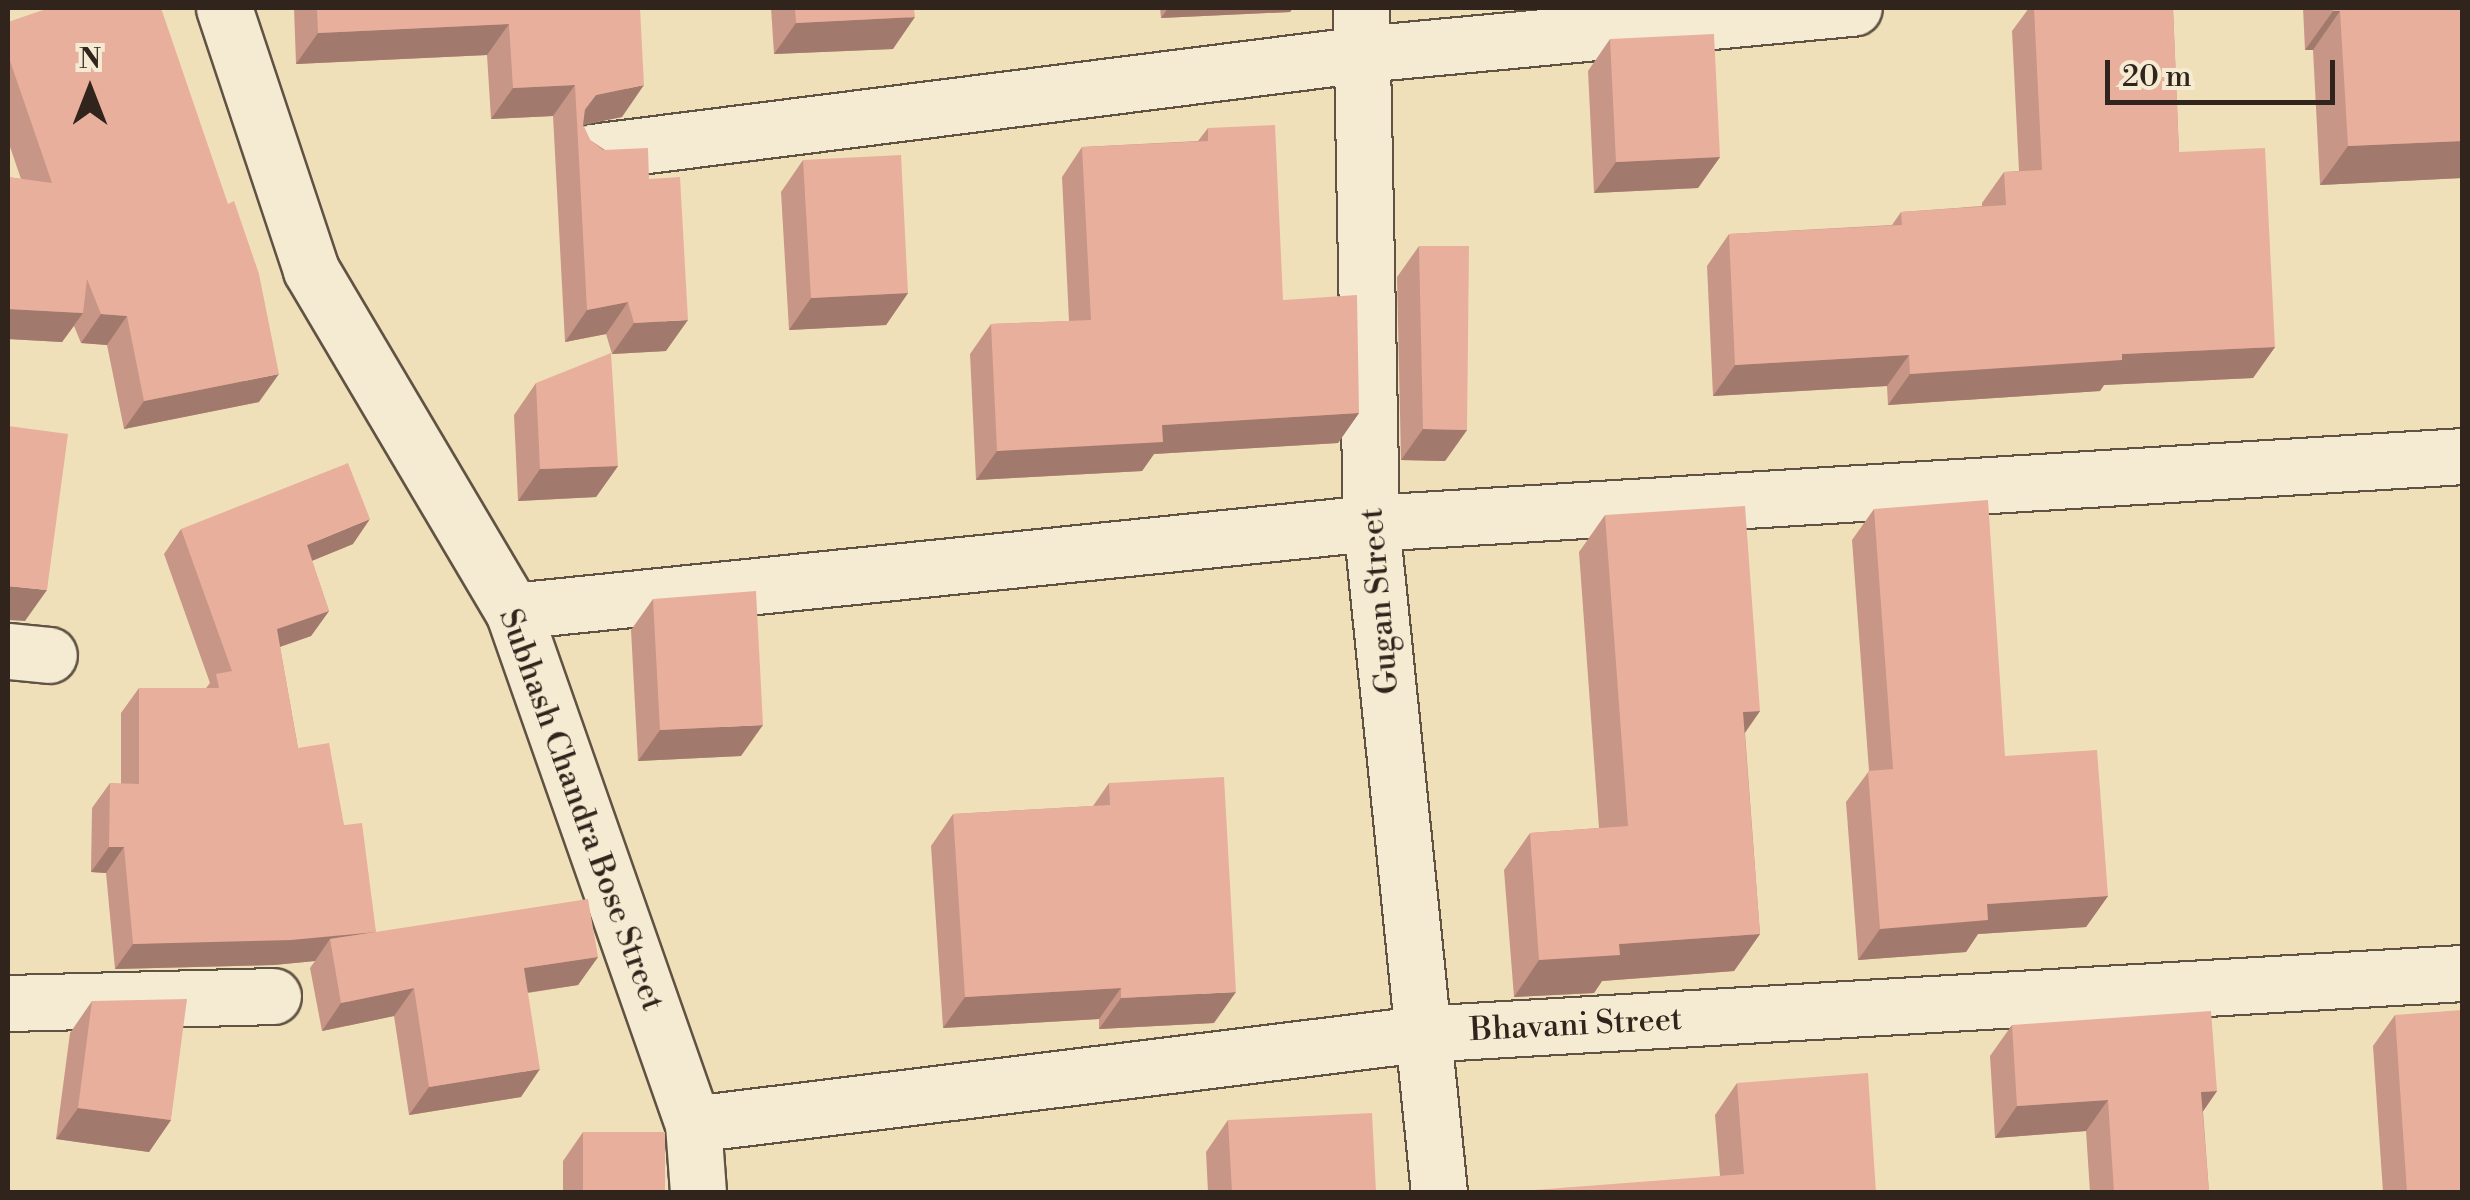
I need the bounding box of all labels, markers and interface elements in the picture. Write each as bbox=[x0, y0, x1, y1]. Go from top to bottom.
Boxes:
north arrow bbox=[40, 40, 140, 140]
scale bar bbox=[2110, 40, 2340, 102]
text: N bbox=[79, 42, 101, 77]
text: 20 m bbox=[2122, 58, 2191, 96]
street label: Gugan Street bbox=[1353, 506, 1407, 696]
street label: Subhash Chandra Bose Street bbox=[490, 604, 672, 1016]
street label: Bhavani Street bbox=[1469, 1000, 1683, 1050]

